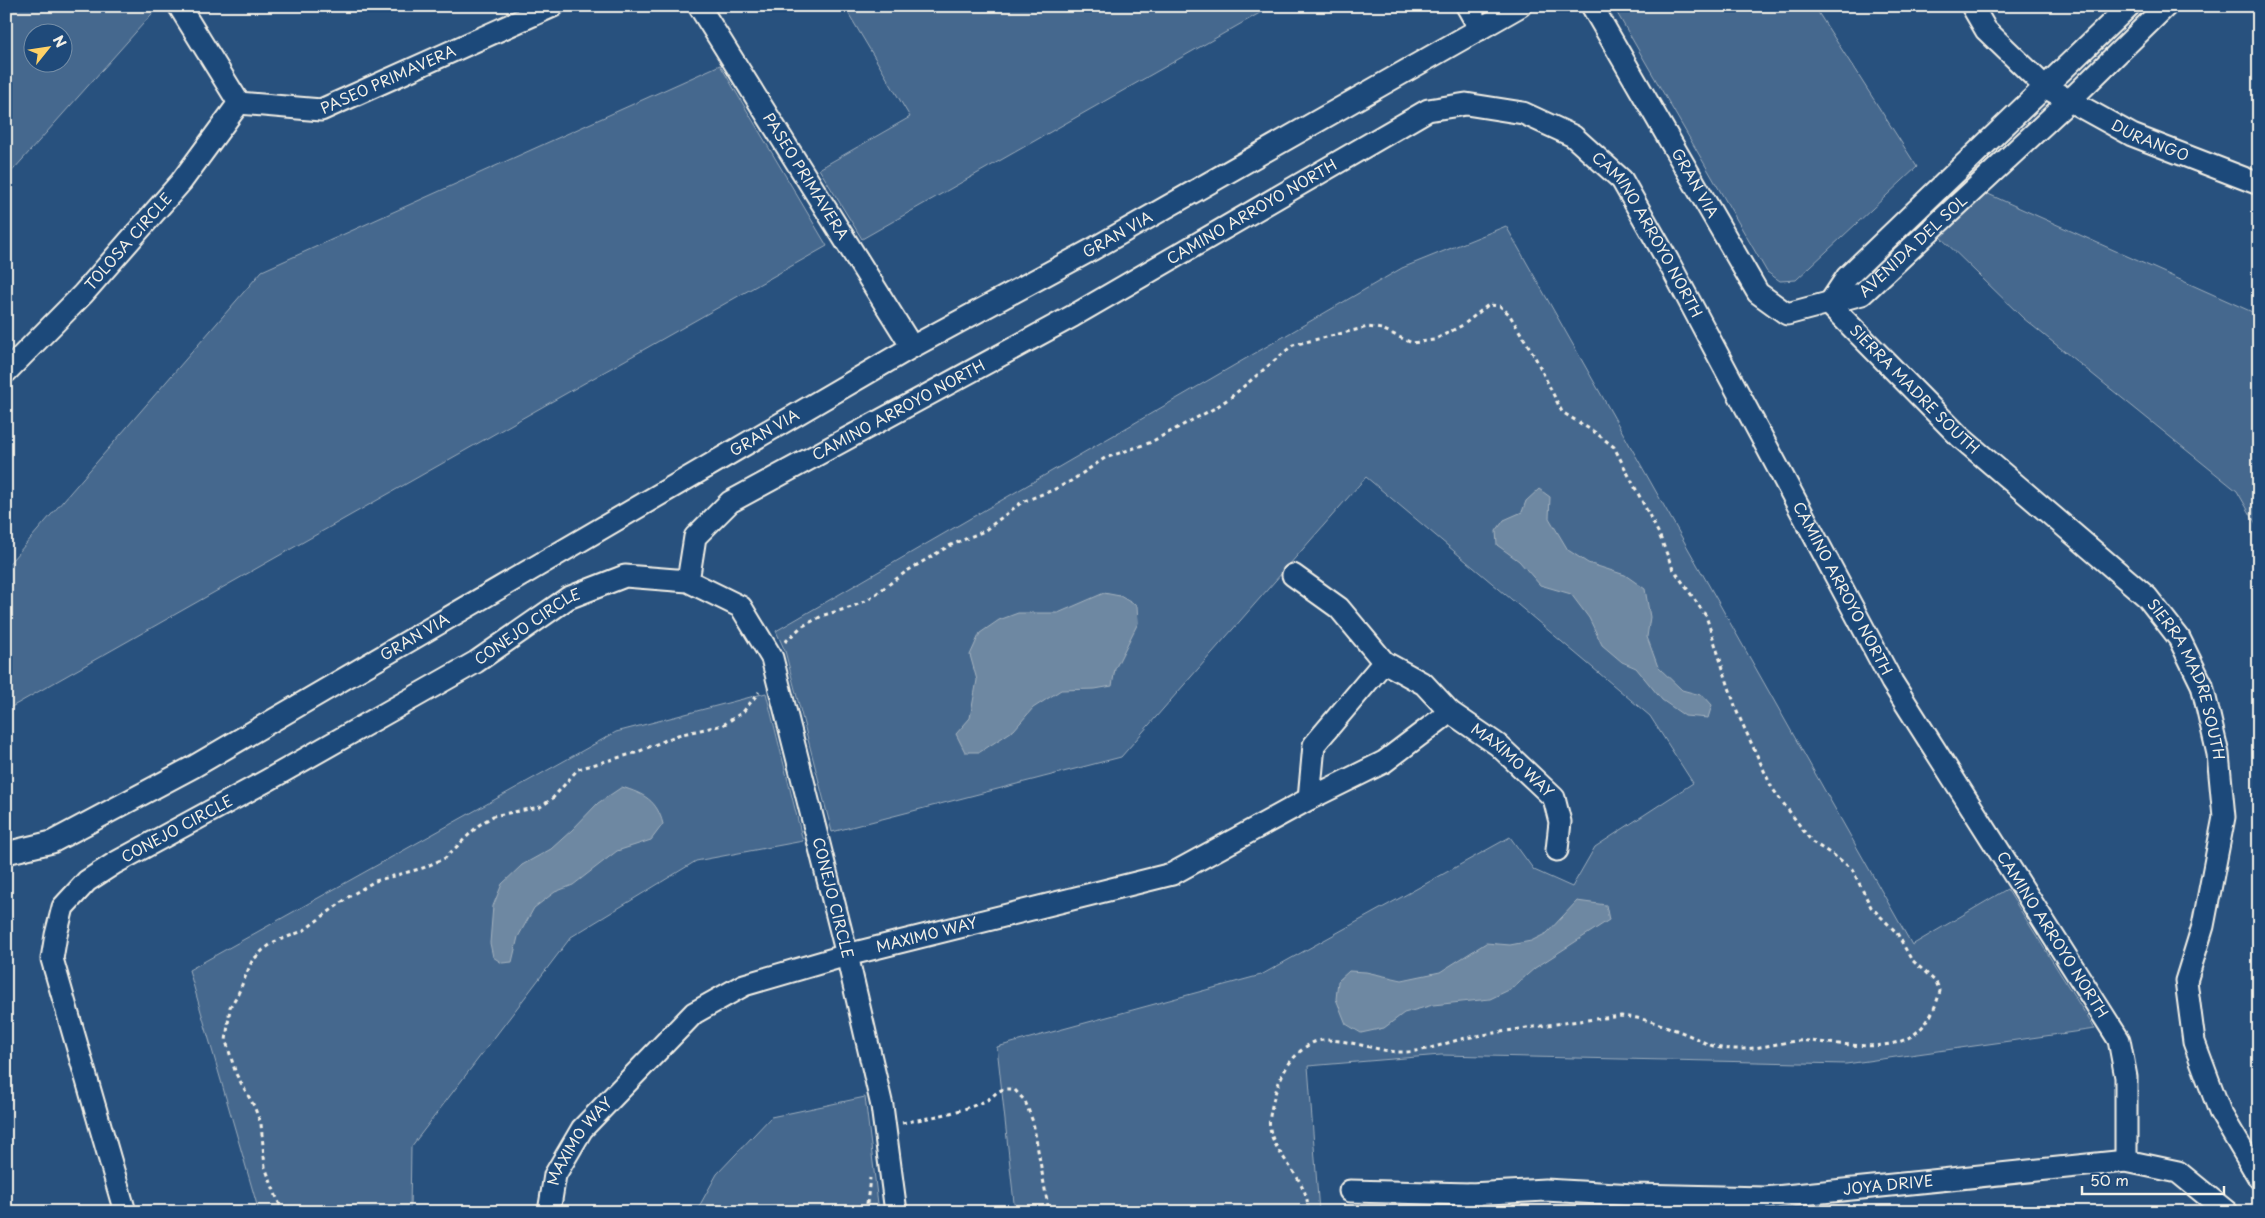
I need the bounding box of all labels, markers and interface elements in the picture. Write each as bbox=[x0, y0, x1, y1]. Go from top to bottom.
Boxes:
north arrow bbox=[22, 22, 72, 72]
text: N bbox=[48, 31, 72, 51]
street label: PASEO PRIMAVERA bbox=[316, 38, 459, 119]
street label: PASEO PRIMAVERA bbox=[758, 108, 855, 244]
street label: DURANGO bbox=[2107, 113, 2193, 166]
street label: GRAN VIA bbox=[1667, 144, 1725, 222]
street label: CAMINO ARROYO NORTH bbox=[1587, 145, 1709, 321]
street label: CAMINO ARROYO NORTH bbox=[1162, 152, 1340, 269]
street label: TOLOSA CIRCLE bbox=[78, 187, 177, 295]
street label: AVENIDA DEL SOL bbox=[1853, 189, 1972, 302]
street label: GRAN VIA bbox=[1078, 205, 1156, 263]
street label: SIERRA MADRE SOUTH bbox=[1845, 319, 1985, 459]
street label: CAMINO ARROYO NORTH bbox=[808, 353, 989, 465]
street label: GRAN VIA bbox=[725, 402, 803, 461]
street label: CAMINO ARROYO NORTH bbox=[1788, 497, 1899, 679]
street label: CONEJO CIRCLE bbox=[469, 581, 583, 670]
street label: SIERRA MADRE SOUTH bbox=[2142, 593, 2231, 761]
street label: GRAN VIA bbox=[375, 607, 453, 665]
street label: MAXIMO WAY bbox=[1467, 717, 1560, 803]
street label: CONEJO CIRCLE bbox=[116, 788, 237, 868]
street label: CONEJO CIRCLE bbox=[808, 835, 860, 961]
street label: CAMINO ARROYO NORTH bbox=[1992, 846, 2115, 1022]
street label: MAXIMO WAY bbox=[873, 910, 980, 957]
street label: MAXIMO WAY bbox=[541, 1091, 617, 1187]
scale bar bbox=[2082, 1163, 2225, 1195]
street label: JOYA DRIVE bbox=[1842, 1168, 1934, 1200]
text: 50 m bbox=[2090, 1168, 2129, 1191]

